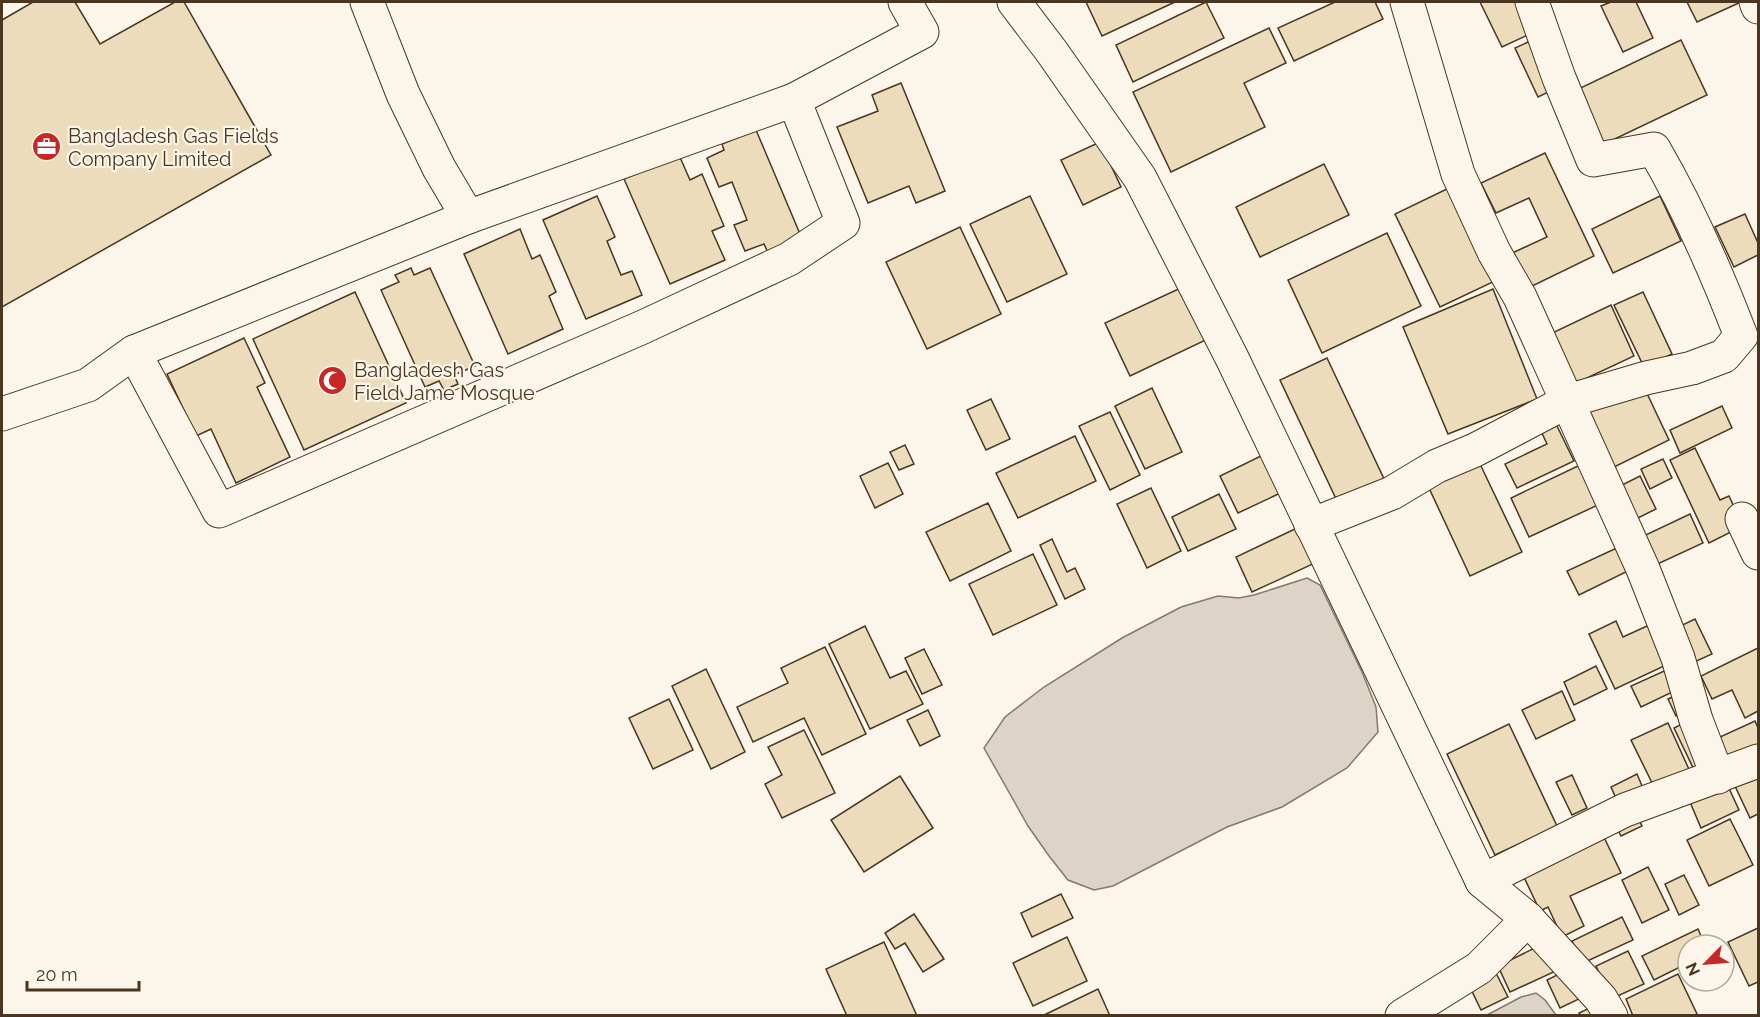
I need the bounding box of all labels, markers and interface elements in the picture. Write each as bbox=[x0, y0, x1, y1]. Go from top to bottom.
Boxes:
place label: Bangladesh Gas Fields Company Limited bbox=[68, 124, 279, 171]
office icon: Bangladesh Gas Fields Company Limited bbox=[31, 131, 63, 163]
place label: Bangladesh Gas Field Jame Mosque bbox=[354, 358, 535, 405]
mosque icon: Bangladesh Gas Field Jame Mosque bbox=[317, 365, 349, 397]
north arrow bbox=[1676, 933, 1736, 993]
scale bar bbox=[27, 954, 140, 992]
text: N bbox=[1682, 960, 1704, 979]
text: 20 m bbox=[36, 964, 78, 985]

